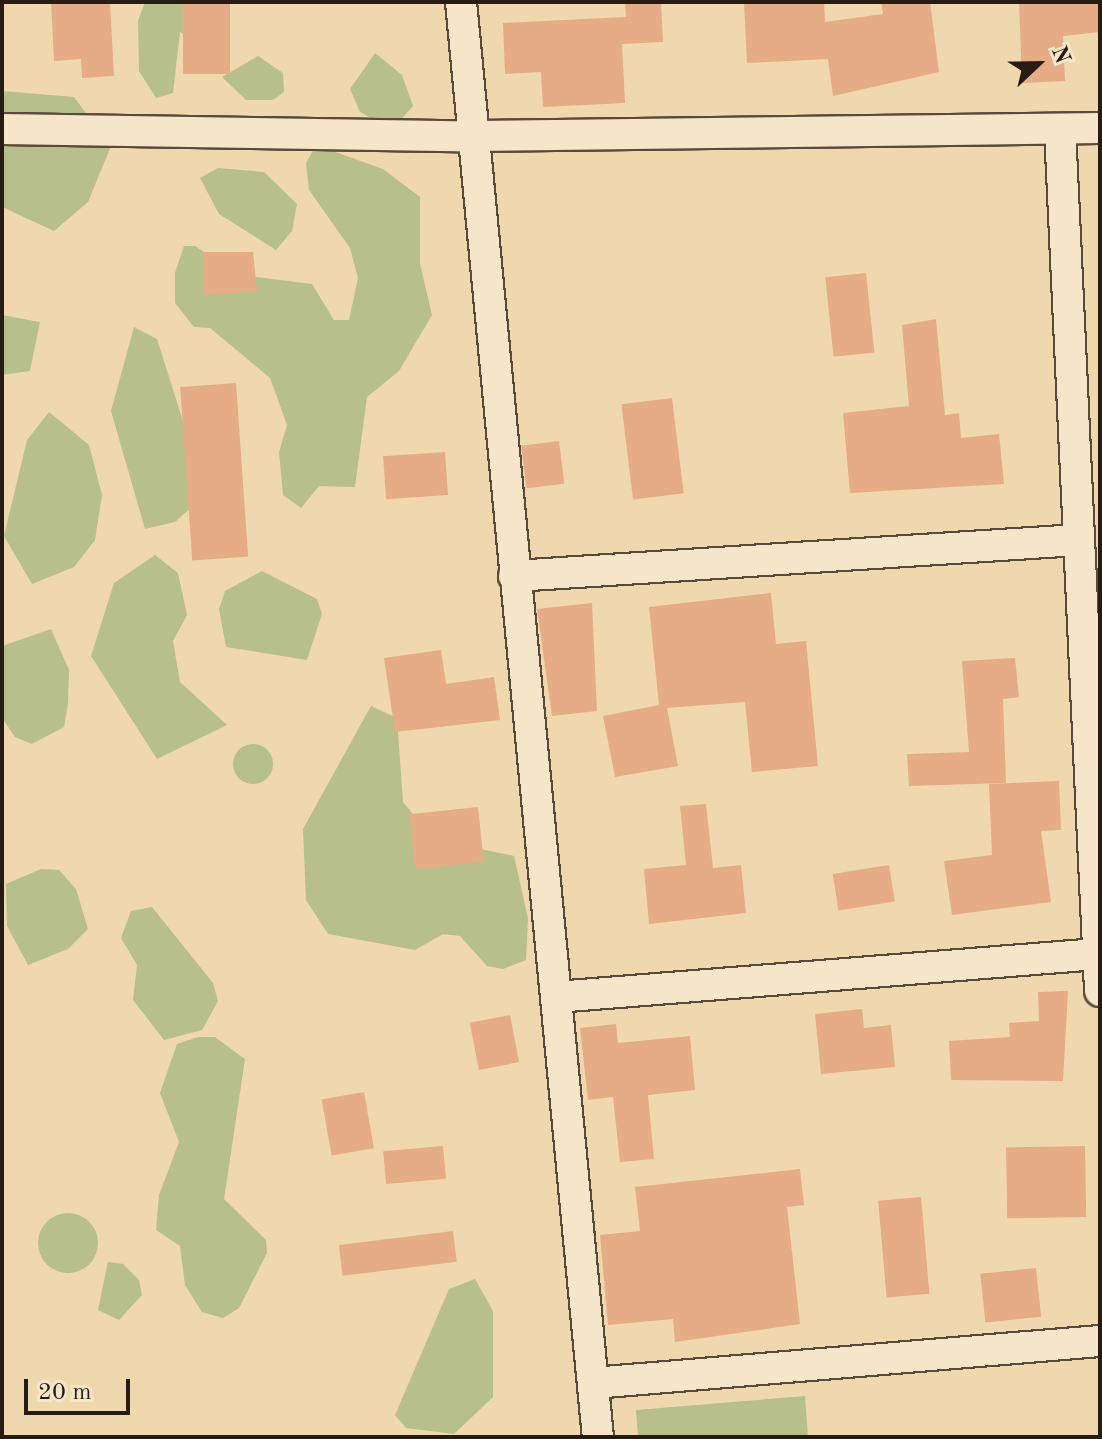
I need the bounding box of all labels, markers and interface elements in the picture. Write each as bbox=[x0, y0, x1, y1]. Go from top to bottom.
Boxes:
north arrow bbox=[998, 24, 1078, 104]
text: N bbox=[1047, 43, 1074, 67]
scale bar bbox=[28, 1363, 134, 1413]
text: 20 m bbox=[38, 1381, 92, 1405]

